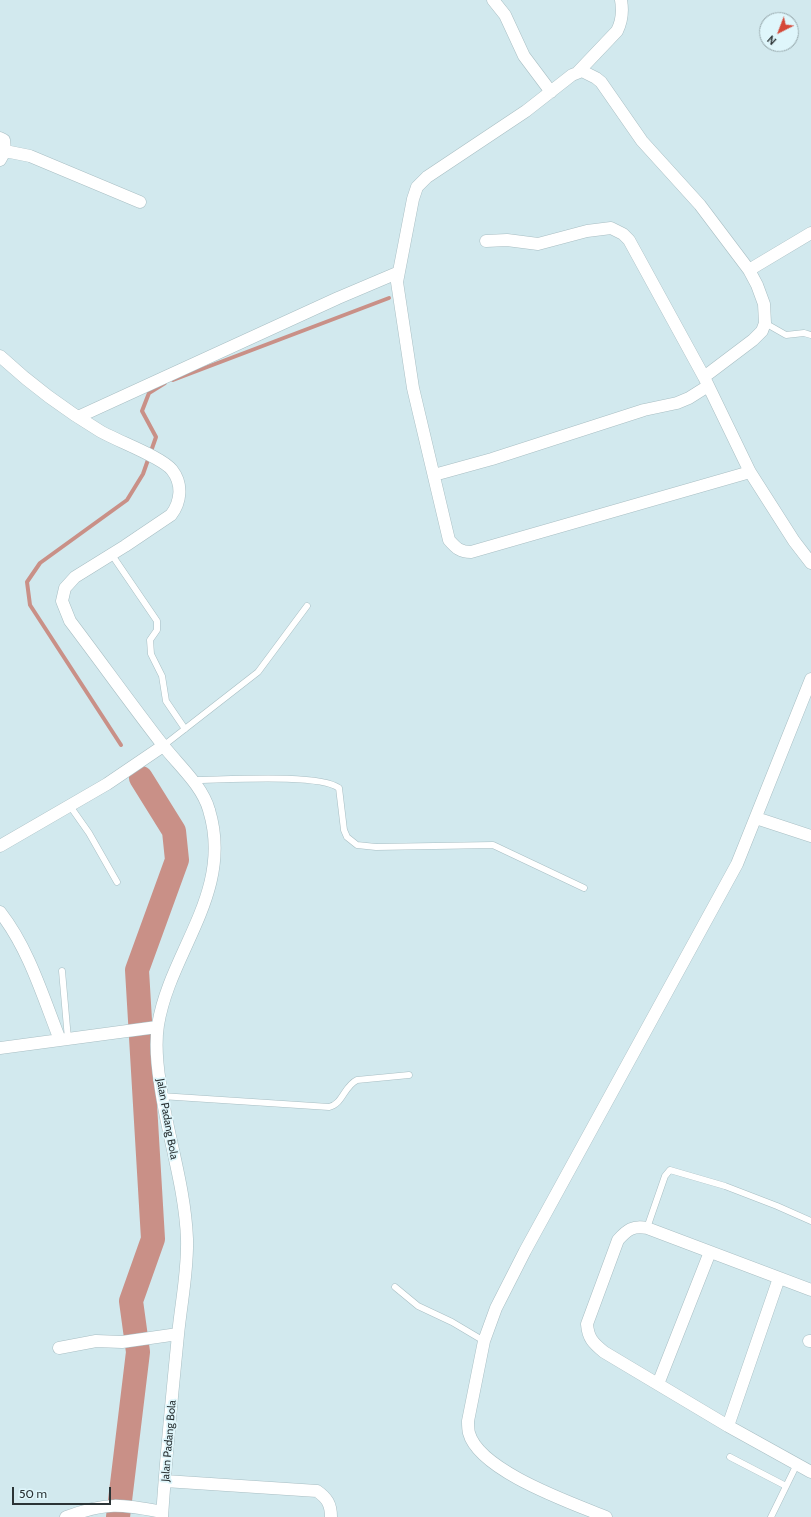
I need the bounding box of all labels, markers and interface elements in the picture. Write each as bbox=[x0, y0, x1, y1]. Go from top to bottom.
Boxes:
north arrow bbox=[759, 12, 799, 52]
text: N bbox=[764, 32, 779, 48]
street label: Jalan Padang Bola bbox=[153, 1078, 181, 1160]
street label: Jalan Padang Bola bbox=[159, 1400, 179, 1482]
scale bar bbox=[14, 1479, 113, 1505]
text: 50 m bbox=[19, 1486, 47, 1501]

